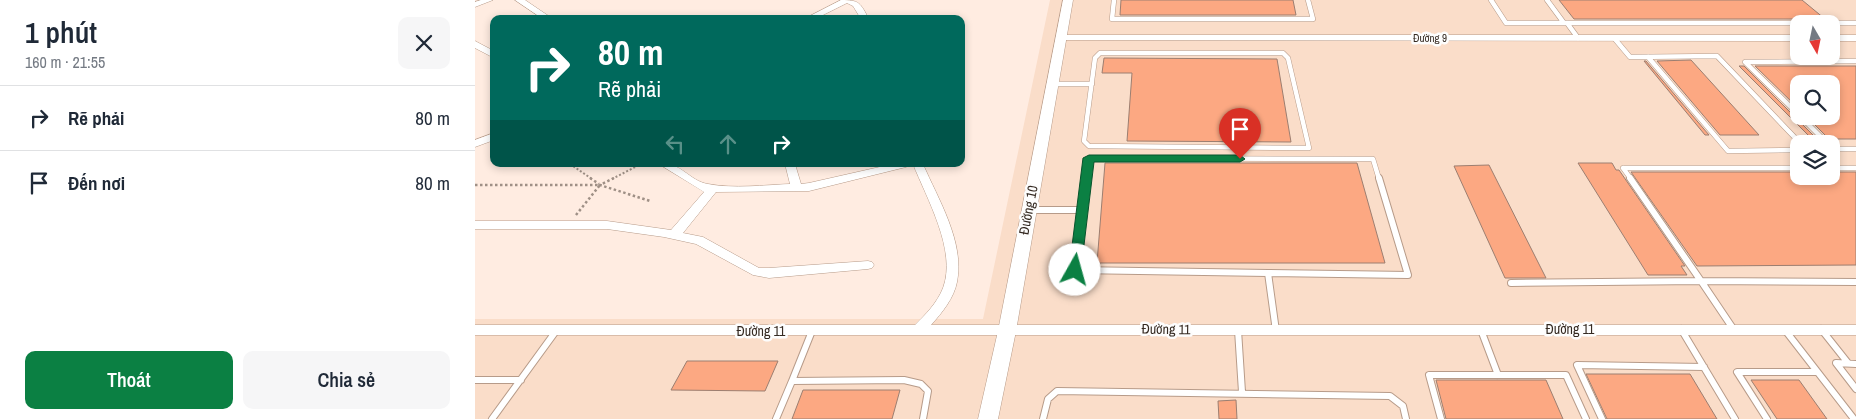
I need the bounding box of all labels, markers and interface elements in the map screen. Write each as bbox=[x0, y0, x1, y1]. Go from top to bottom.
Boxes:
text: 1 phút bbox=[25, 12, 97, 52]
north arrow bbox=[1790, 15, 1840, 65]
map controls bbox=[1790, 15, 1840, 185]
button: close bbox=[398, 17, 450, 69]
text: 80 m bbox=[598, 29, 663, 76]
street label: Đường 9 bbox=[1413, 31, 1447, 45]
icon: right bbox=[515, 35, 580, 100]
text: 160 m · 21:55 bbox=[25, 51, 105, 73]
text: Rẽ phải bbox=[598, 74, 661, 104]
button: search bbox=[1790, 75, 1840, 125]
icon: right bbox=[25, 104, 53, 132]
text: Rẽ phải bbox=[68, 105, 124, 131]
text: 80 m bbox=[415, 105, 450, 131]
pin bbox=[1219, 108, 1261, 159]
icon: arrive bbox=[1226, 115, 1254, 143]
icon: left bbox=[661, 130, 689, 158]
icon: ahead bbox=[714, 130, 742, 158]
icon: right bbox=[767, 130, 795, 158]
button: layers bbox=[1790, 135, 1840, 185]
icon: arrive bbox=[25, 169, 53, 197]
text: Đến nơi bbox=[68, 170, 125, 196]
text: 80 m bbox=[415, 170, 450, 196]
street label: Đường 10 bbox=[1014, 184, 1042, 236]
position arrow bbox=[1048, 243, 1100, 295]
street label: Đường 11 bbox=[1141, 320, 1191, 338]
street label: Đường 11 bbox=[1546, 320, 1595, 338]
street label: Đường 11 bbox=[737, 322, 786, 340]
button: Thoát bbox=[25, 351, 233, 409]
button: Chia sẻ bbox=[243, 351, 450, 409]

